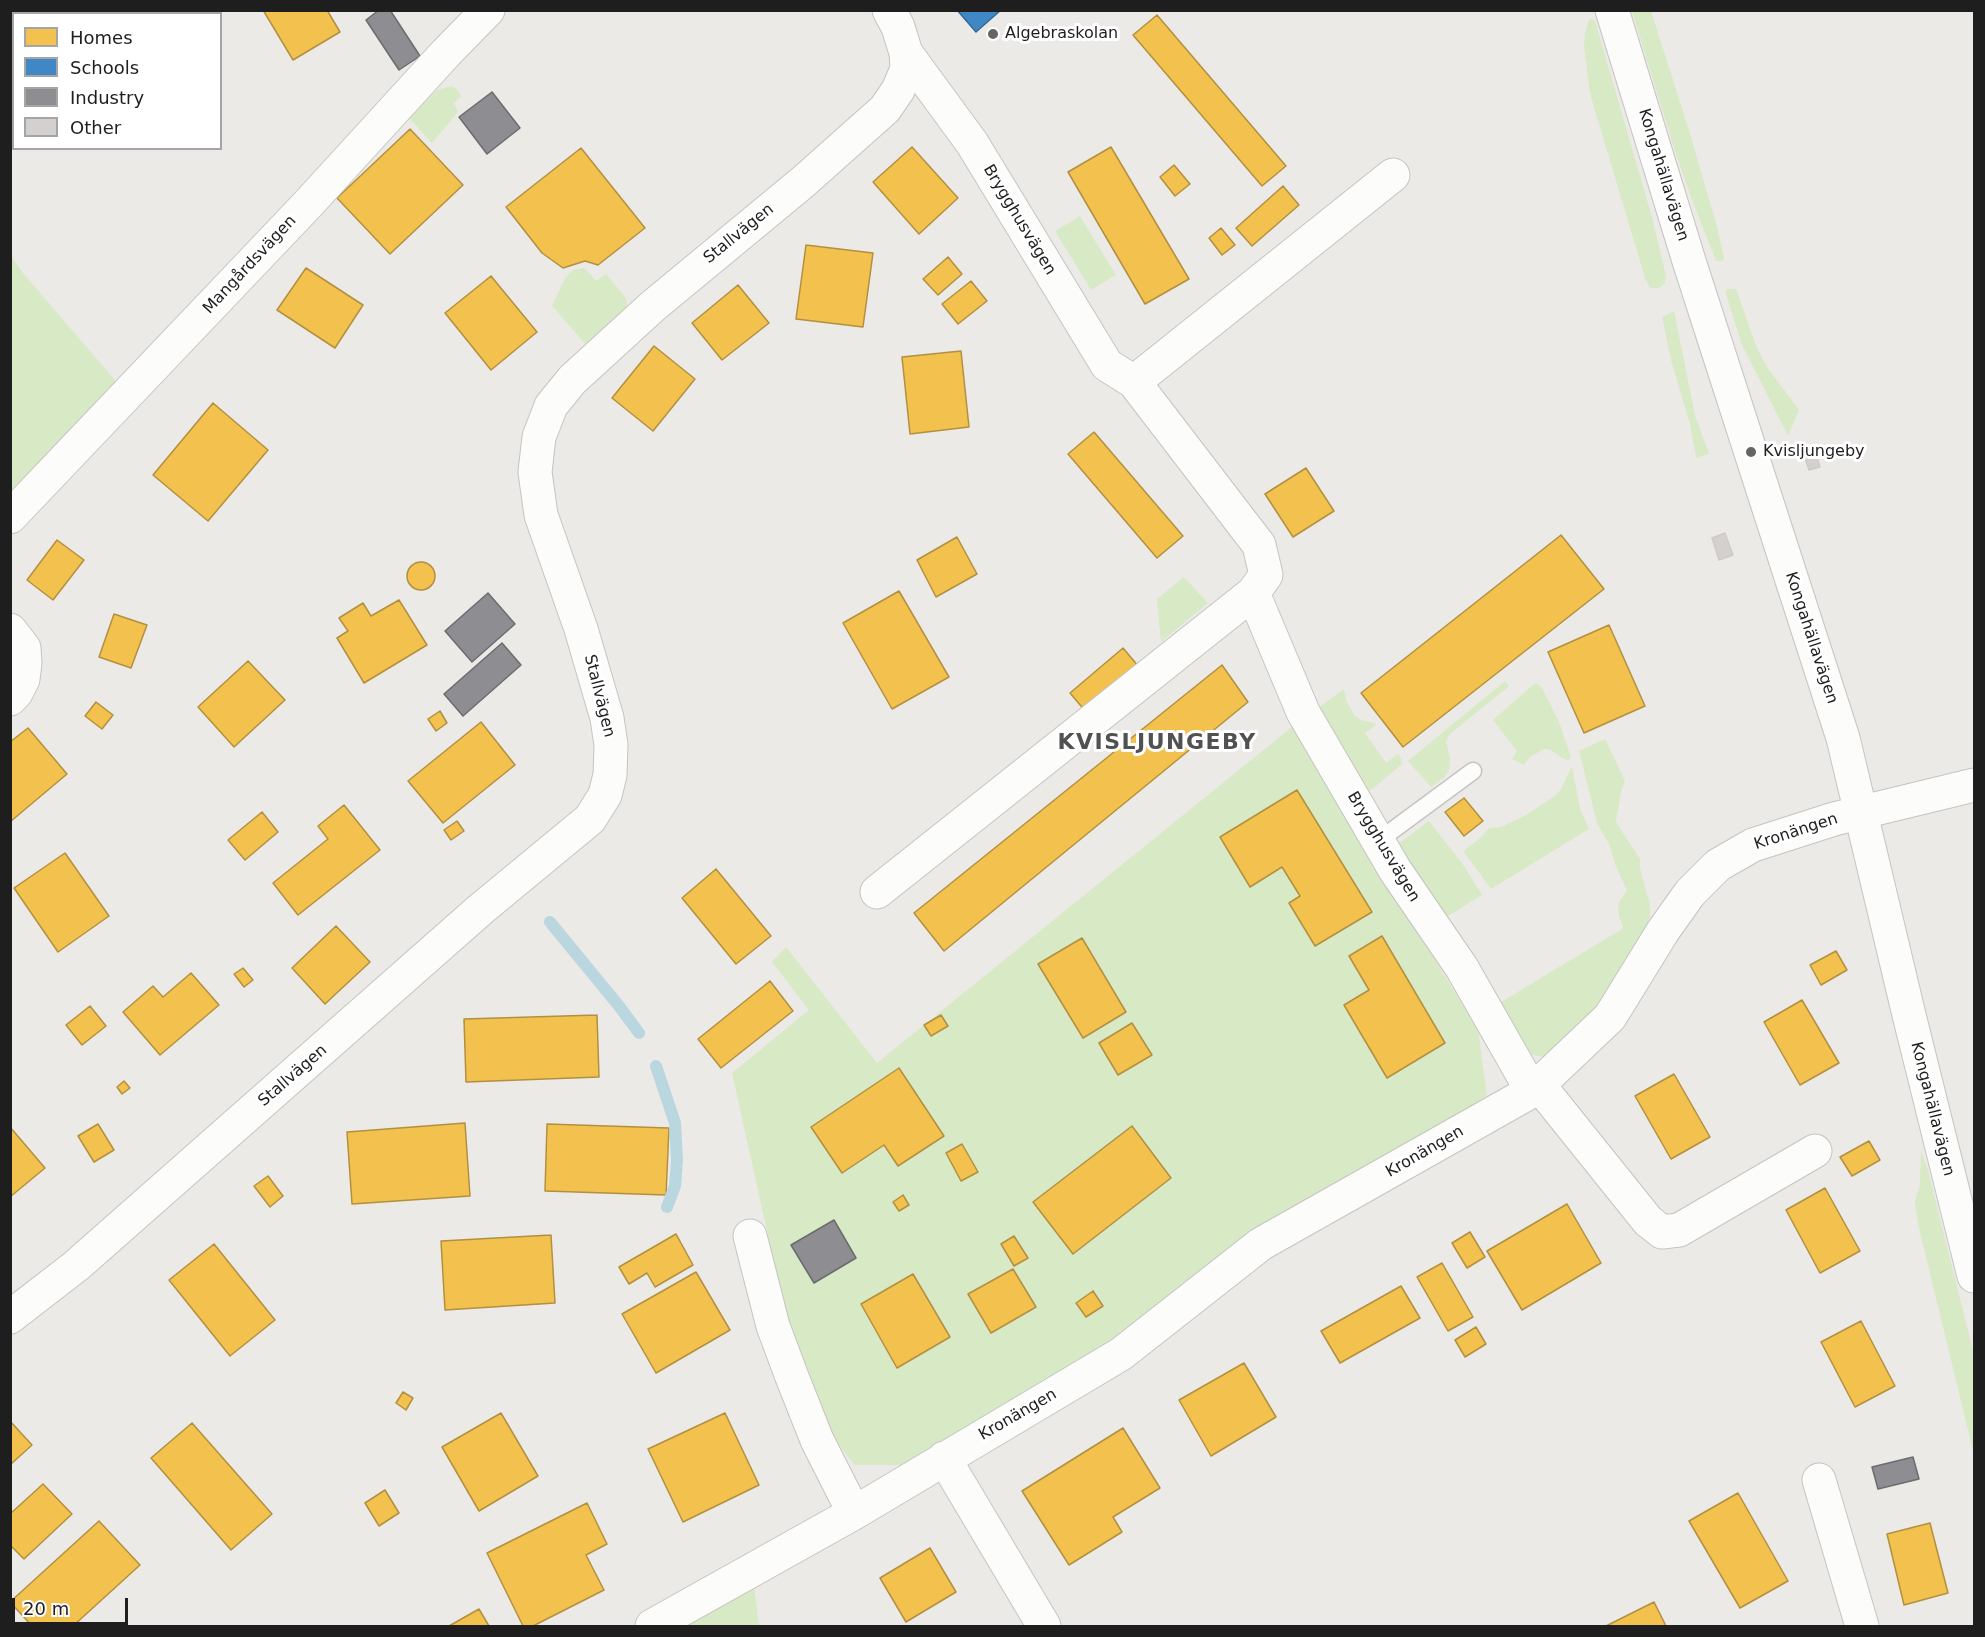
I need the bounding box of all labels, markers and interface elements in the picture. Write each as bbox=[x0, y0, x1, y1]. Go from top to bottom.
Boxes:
legend bbox=[12, 12, 222, 150]
place label: Algebraskolan bbox=[1005, 24, 1118, 44]
text: Homes bbox=[70, 27, 133, 48]
marker: Algebraskolan bbox=[986, 27, 1000, 41]
text: Schools bbox=[70, 57, 139, 78]
text: Industry bbox=[70, 87, 144, 108]
street label: Kongahällavägen bbox=[1634, 106, 1692, 244]
text: Other bbox=[70, 117, 121, 138]
street label: Brygghusvägen bbox=[978, 161, 1060, 279]
street label: Stallvägen bbox=[700, 200, 778, 268]
street label: Mangårdsvägen bbox=[199, 212, 301, 318]
place label: Kvisljungeby bbox=[1763, 442, 1865, 462]
marker: Kvisljungeby bbox=[1744, 445, 1758, 459]
street label: Kongahällavägen bbox=[1781, 570, 1841, 706]
street label: Stallvägen bbox=[579, 653, 619, 739]
district label: KVISLJUNGEBY bbox=[1057, 730, 1257, 756]
street label: Brygghusvägen bbox=[1342, 788, 1424, 906]
street label: Kronängen bbox=[1752, 809, 1840, 855]
street label: Kongahällavägen bbox=[1906, 1040, 1958, 1178]
street label: Stallvägen bbox=[255, 1041, 331, 1111]
street label: Kronängen bbox=[1383, 1122, 1467, 1182]
street label: Kronängen bbox=[976, 1385, 1060, 1445]
scale bar bbox=[15, 1586, 130, 1624]
text: 20 m bbox=[23, 1598, 69, 1619]

